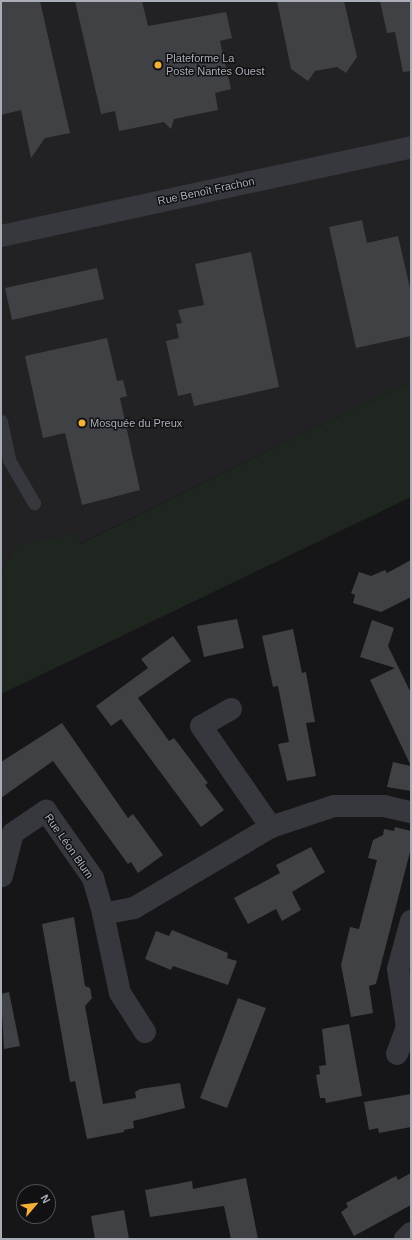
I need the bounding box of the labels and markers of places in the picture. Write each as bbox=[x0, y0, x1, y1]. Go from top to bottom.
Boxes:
place label: Plateforme La Poste Nantes Ouest bbox=[166, 52, 264, 78]
marker: Plateforme La Poste Nantes Ouest bbox=[153, 60, 163, 70]
place label: Mosquée du Preux bbox=[90, 416, 182, 430]
marker: Mosquée du Preux bbox=[77, 418, 87, 428]

